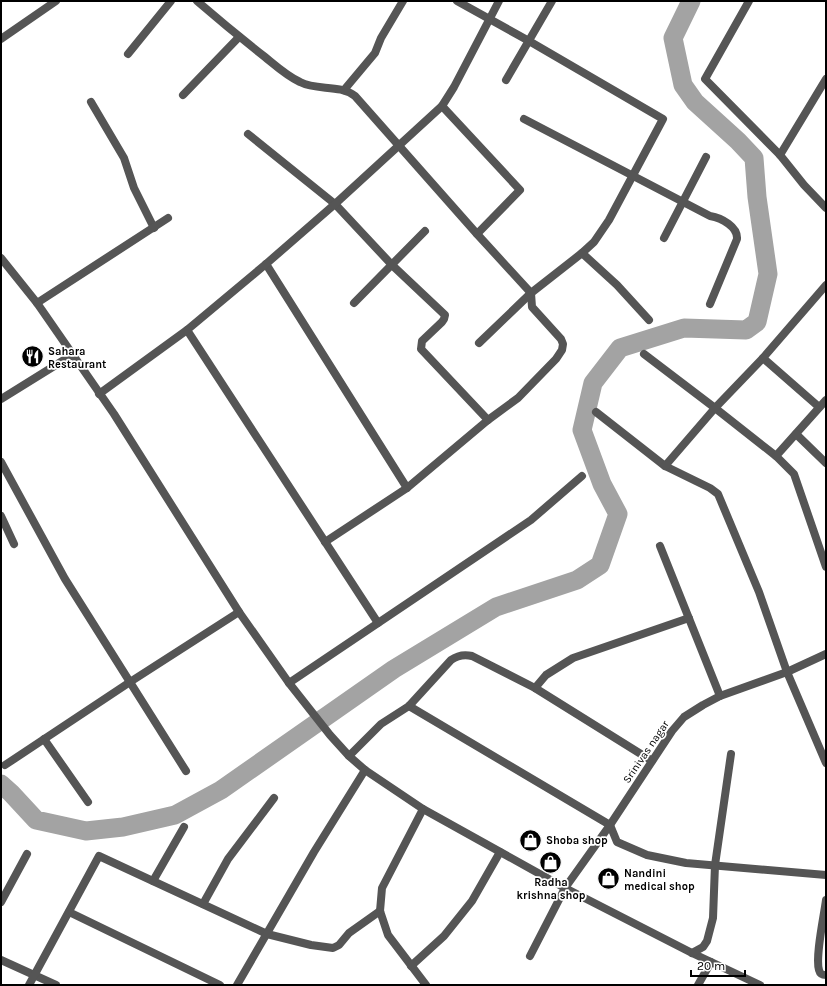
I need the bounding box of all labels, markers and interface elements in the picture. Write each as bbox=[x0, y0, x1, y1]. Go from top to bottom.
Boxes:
restaurant icon: Sahara Restaurant bbox=[19, 344, 45, 370]
place label: Sahara Restaurant bbox=[48, 345, 107, 371]
street label: Srinivas nagar bbox=[620, 718, 672, 786]
shop icon: Shoba shop bbox=[517, 827, 543, 853]
place label: Shoba shop bbox=[546, 834, 608, 847]
shop icon: Radha krishna shop bbox=[538, 849, 564, 875]
shop icon: Nandini medical shop bbox=[596, 866, 622, 892]
place label: Nandini medical shop bbox=[624, 867, 695, 893]
place label: Radha krishna shop bbox=[517, 876, 586, 902]
scale bar bbox=[691, 952, 745, 978]
text: 20 m bbox=[697, 959, 725, 973]

